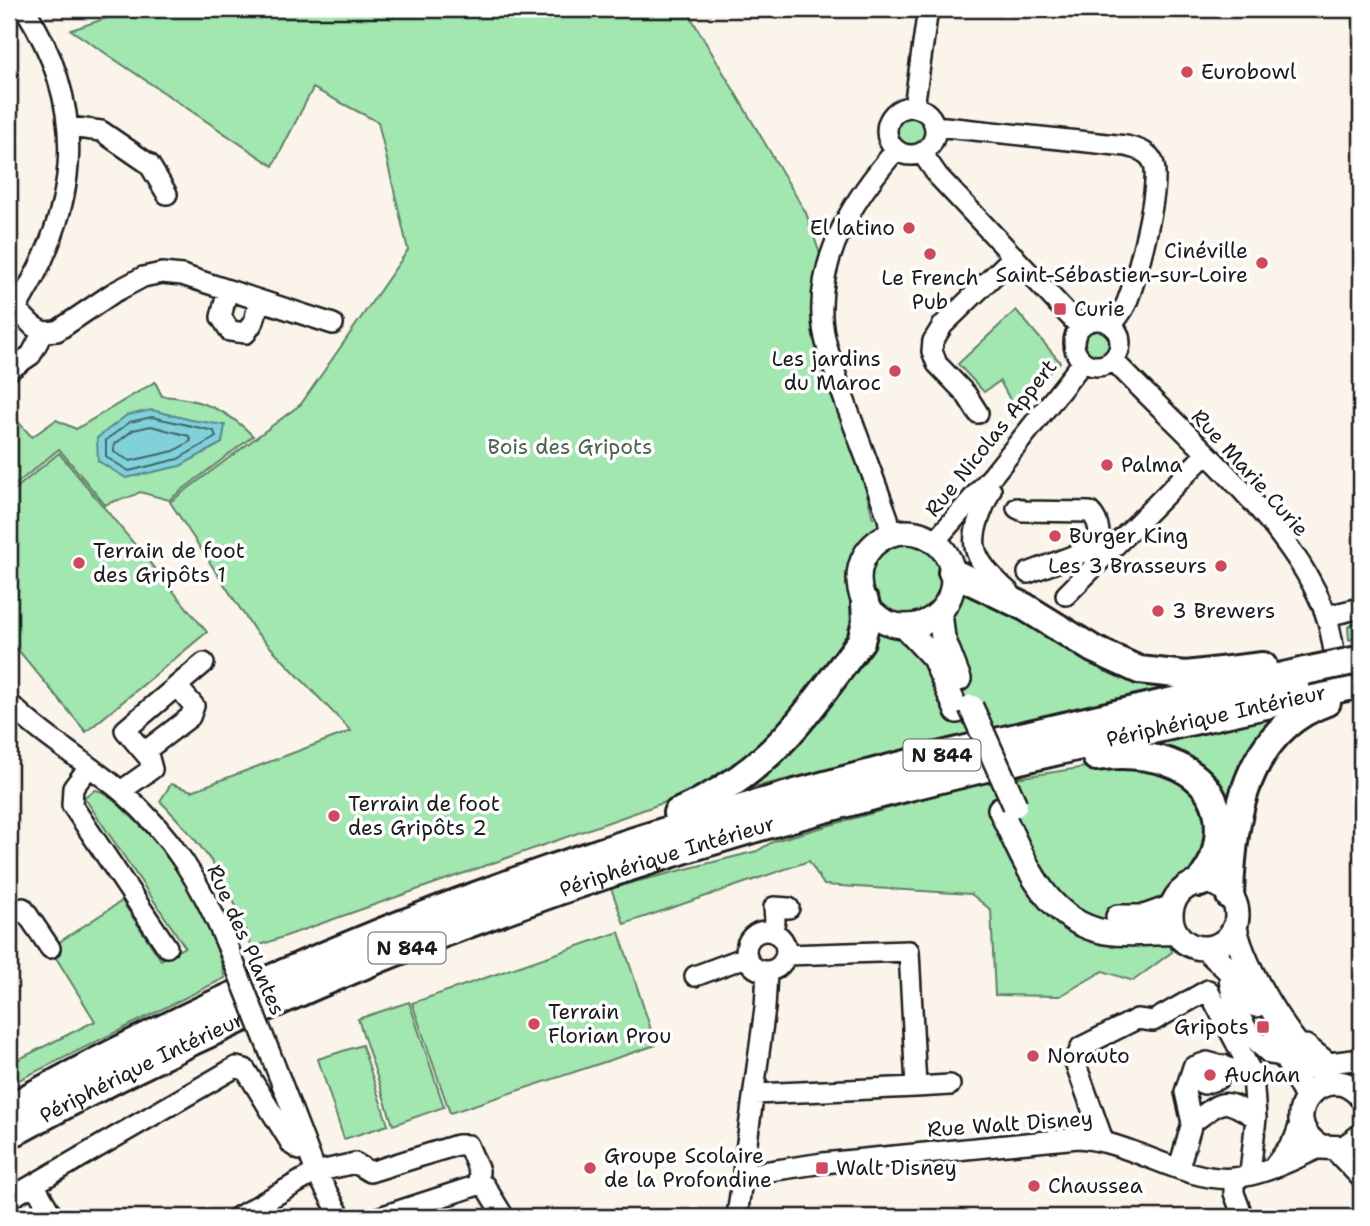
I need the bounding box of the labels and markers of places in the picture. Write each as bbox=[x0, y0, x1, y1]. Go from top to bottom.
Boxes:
place label: Eurobowl bbox=[1201, 58, 1297, 86]
marker: Eurobowl bbox=[1179, 64, 1195, 80]
place label: El latino bbox=[810, 214, 895, 242]
marker: El latino bbox=[901, 220, 917, 236]
place label: Cinéville Saint-Sébastien-sur-Loire bbox=[995, 237, 1248, 289]
marker: Le French Pub bbox=[922, 246, 938, 262]
marker: Cinéville Saint-Sébastien-sur-Loire bbox=[1254, 255, 1270, 271]
place label: Le French Pub bbox=[881, 264, 979, 316]
place label: Curie bbox=[1074, 295, 1125, 323]
marker: Curie bbox=[1052, 301, 1068, 317]
place label: Les jardins du Maroc bbox=[771, 345, 881, 397]
marker: Les jardins du Maroc bbox=[887, 363, 903, 379]
place label: Palma bbox=[1121, 451, 1183, 479]
marker: Palma bbox=[1099, 457, 1115, 473]
place label: Burger King bbox=[1069, 522, 1188, 550]
marker: Burger King bbox=[1047, 528, 1063, 544]
place label: Terrain de foot des Gripôts 1 bbox=[93, 537, 245, 589]
place label: Les 3 Brasseurs bbox=[1048, 552, 1207, 580]
marker: Terrain de foot des Gripôts 1 bbox=[71, 555, 87, 571]
marker: Les 3 Brasseurs bbox=[1213, 558, 1229, 574]
place label: 3 Brewers bbox=[1172, 597, 1275, 625]
marker: 3 Brewers bbox=[1150, 603, 1166, 619]
place label: Terrain de foot des Gripôts 2 bbox=[348, 790, 500, 842]
marker: Terrain de foot des Gripôts 2 bbox=[326, 808, 342, 824]
place label: Terrain Florian Prou bbox=[548, 998, 671, 1050]
place label: Gripots bbox=[1174, 1013, 1249, 1041]
marker: Terrain Florian Prou bbox=[526, 1016, 542, 1032]
marker: Gripots bbox=[1255, 1019, 1271, 1035]
place label: Norauto bbox=[1047, 1042, 1130, 1070]
marker: Norauto bbox=[1025, 1048, 1041, 1064]
place label: Auchan bbox=[1224, 1061, 1300, 1089]
marker: Auchan bbox=[1202, 1067, 1218, 1083]
place label: Groupe Scolaire de la Profondine bbox=[604, 1142, 772, 1194]
place label: Walt Disney bbox=[836, 1154, 957, 1182]
marker: Groupe Scolaire de la Profondine bbox=[582, 1160, 598, 1176]
marker: Walt Disney bbox=[814, 1160, 830, 1176]
place label: Chaussea bbox=[1048, 1172, 1143, 1200]
marker: Chaussea bbox=[1026, 1178, 1042, 1194]

